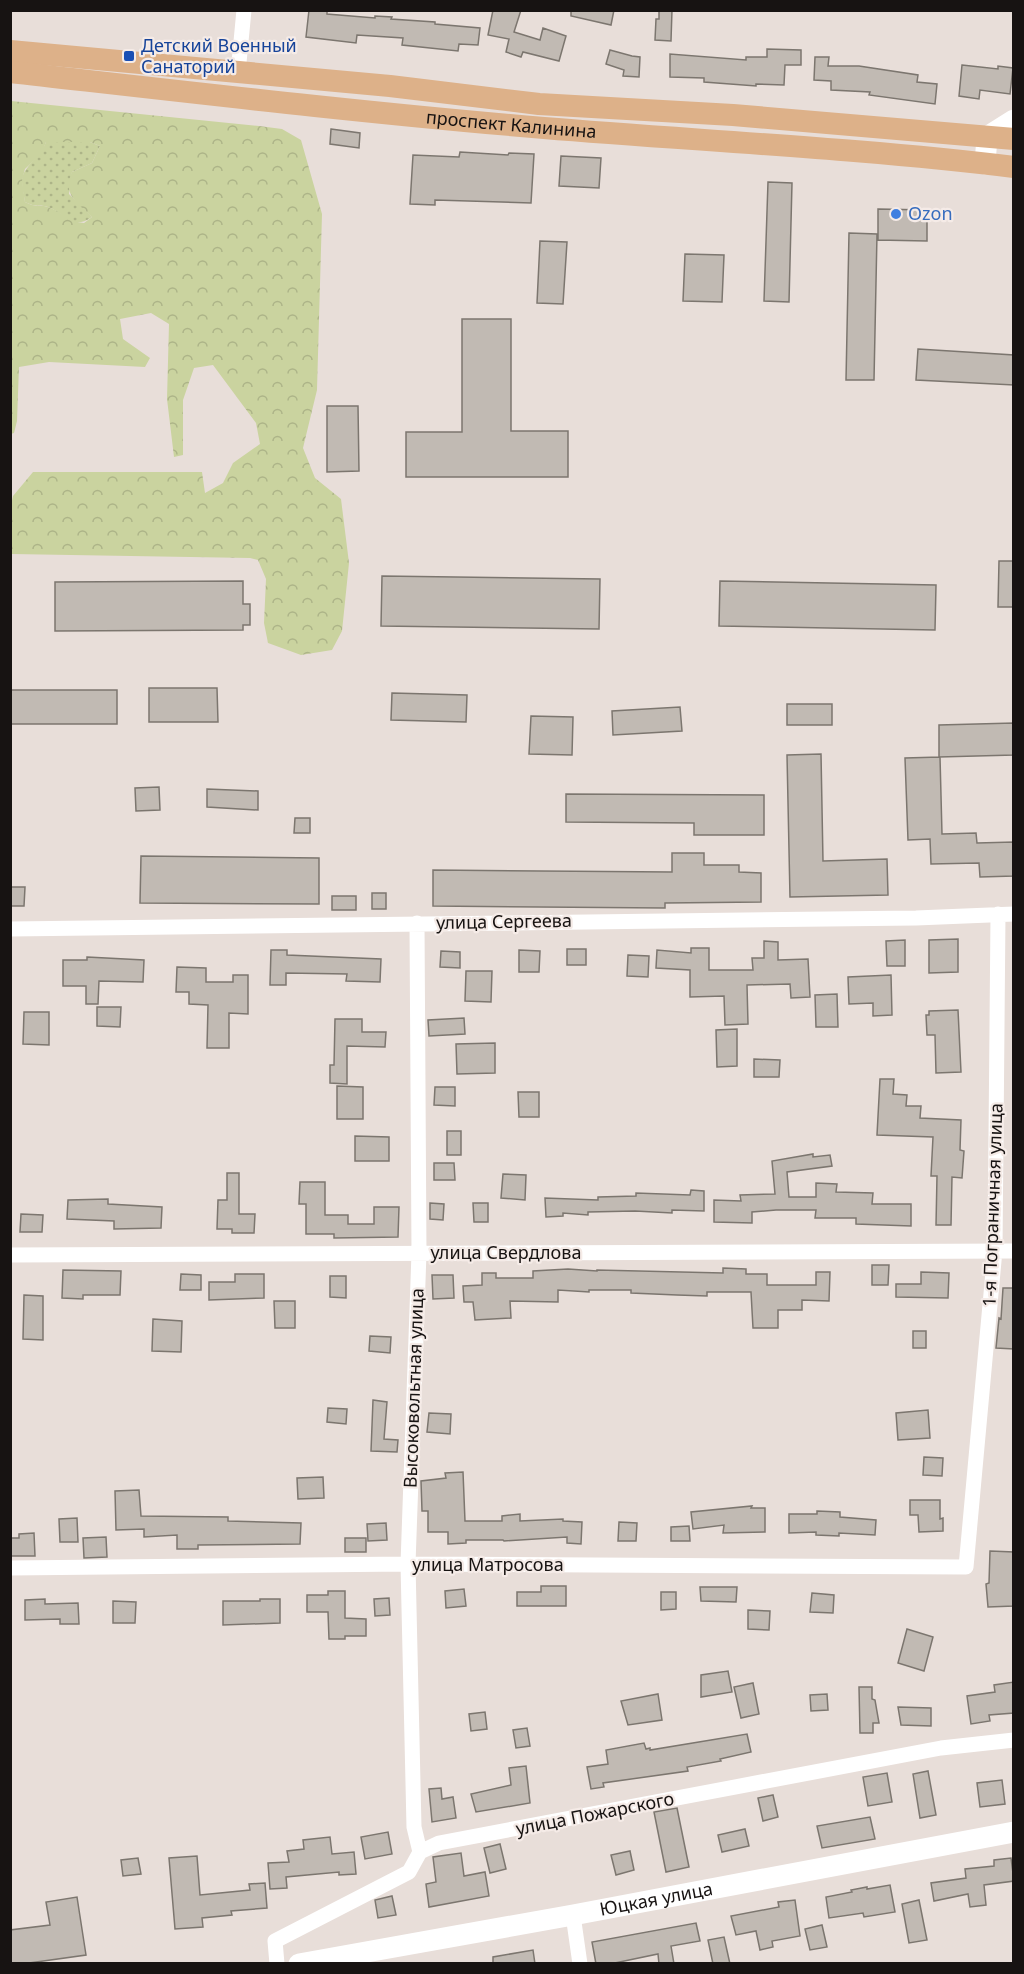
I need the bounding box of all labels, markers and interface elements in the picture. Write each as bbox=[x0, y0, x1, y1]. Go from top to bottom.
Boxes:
place label: Детский Военный Санаторий bbox=[141, 33, 297, 78]
marker: Детский Военный Санаторий bbox=[122, 49, 136, 63]
street label: проспект Калинина bbox=[425, 104, 597, 143]
place label: Ozon bbox=[908, 201, 953, 225]
marker: Ozon bbox=[889, 207, 903, 221]
street label: улица Сергеева bbox=[436, 908, 572, 934]
street label: 1-я Пограничная улица bbox=[976, 1103, 1008, 1307]
street label: улица Свердлова bbox=[431, 1240, 581, 1264]
street label: Высоковольтная улица bbox=[398, 1287, 428, 1488]
street label: улица Матросова bbox=[412, 1552, 564, 1576]
street label: улица Пожарского bbox=[514, 1786, 676, 1840]
street label: Юцкая улица bbox=[598, 1876, 714, 1921]

